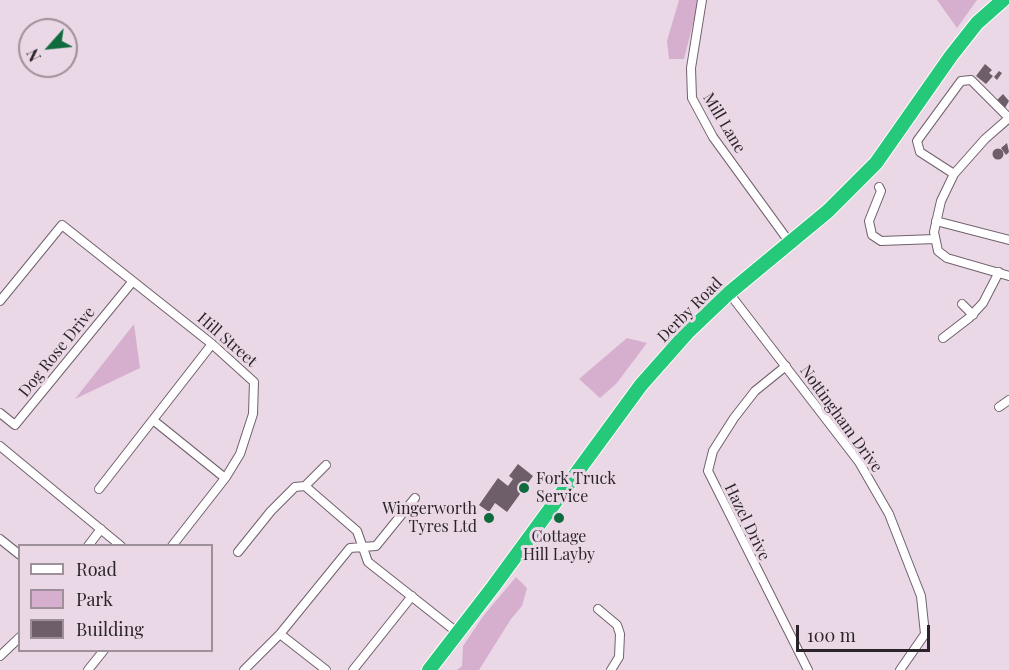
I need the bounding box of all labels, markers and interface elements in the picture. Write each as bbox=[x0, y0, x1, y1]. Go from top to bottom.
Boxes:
north arrow bbox=[18, 18, 78, 78]
text: N bbox=[21, 46, 45, 65]
street label: Mill Lane bbox=[699, 89, 749, 157]
street label: Derby Road bbox=[654, 274, 726, 346]
street label: Dog Rose Drive bbox=[15, 303, 99, 401]
street label: Hill Street bbox=[193, 309, 261, 371]
street label: Nottingham Drive bbox=[796, 362, 886, 476]
place label: Fork Truck Service bbox=[536, 469, 616, 507]
street label: Hazel Drive bbox=[720, 480, 774, 564]
marker: Fork Truck Service bbox=[517, 481, 531, 495]
place label: Wingerworth Tyres Ltd bbox=[382, 499, 477, 537]
marker: Wingerworth Tyres Ltd bbox=[482, 511, 496, 525]
marker: Cottage Hill Layby bbox=[552, 511, 566, 525]
place label: Cottage Hill Layby bbox=[523, 527, 595, 565]
legend bbox=[18, 544, 213, 652]
text: Road bbox=[76, 557, 117, 581]
text: Park bbox=[76, 587, 113, 611]
scale bar bbox=[799, 613, 932, 651]
text: Building bbox=[76, 617, 144, 641]
text: 100 m bbox=[807, 623, 856, 647]

